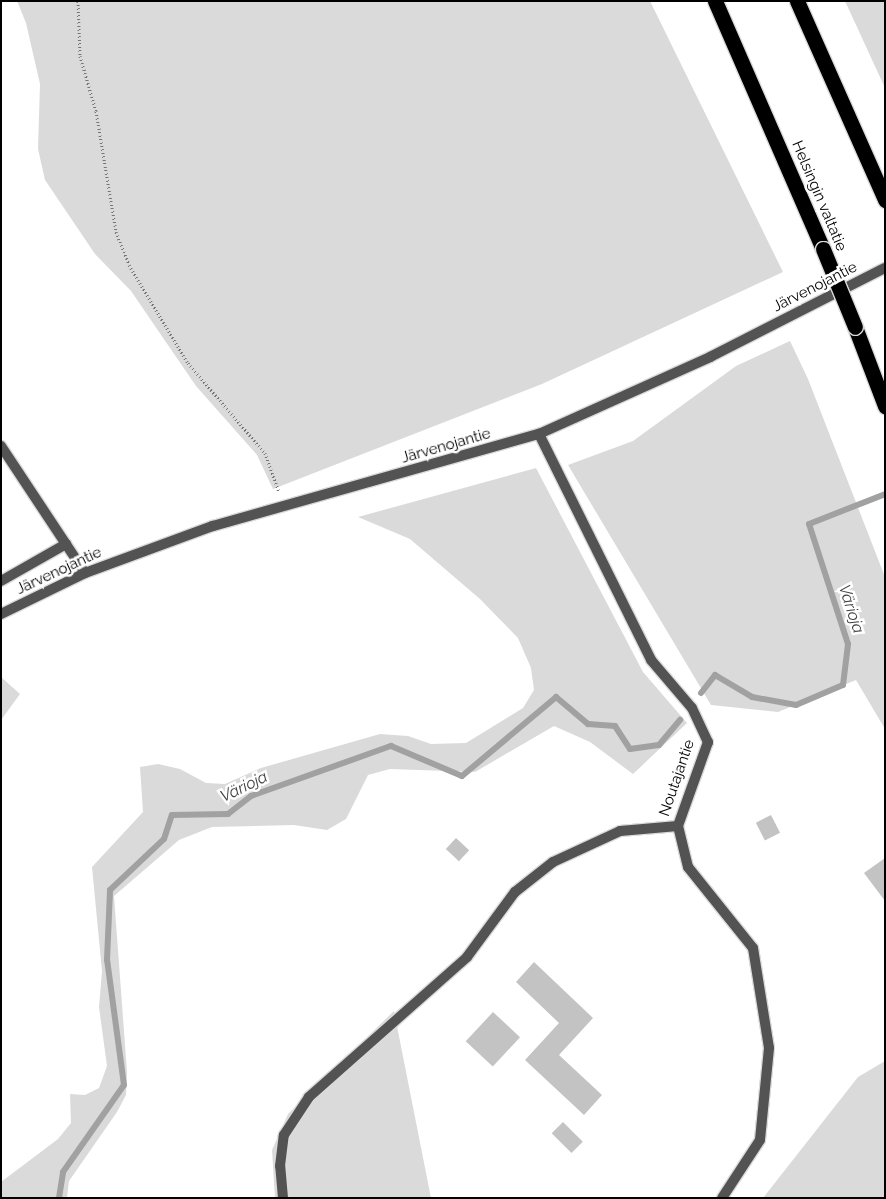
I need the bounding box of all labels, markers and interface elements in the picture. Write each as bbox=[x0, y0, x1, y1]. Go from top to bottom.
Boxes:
street label: Helsingin valtatie bbox=[788, 138, 850, 254]
street label: Järvenojantie bbox=[770, 258, 860, 316]
street label: Järvenojantie bbox=[399, 425, 493, 467]
street label: Järvenojantie bbox=[13, 543, 105, 599]
water label: Värioja bbox=[834, 582, 868, 636]
street label: Noutajantie bbox=[655, 737, 699, 819]
water label: Värioja bbox=[217, 767, 271, 807]

